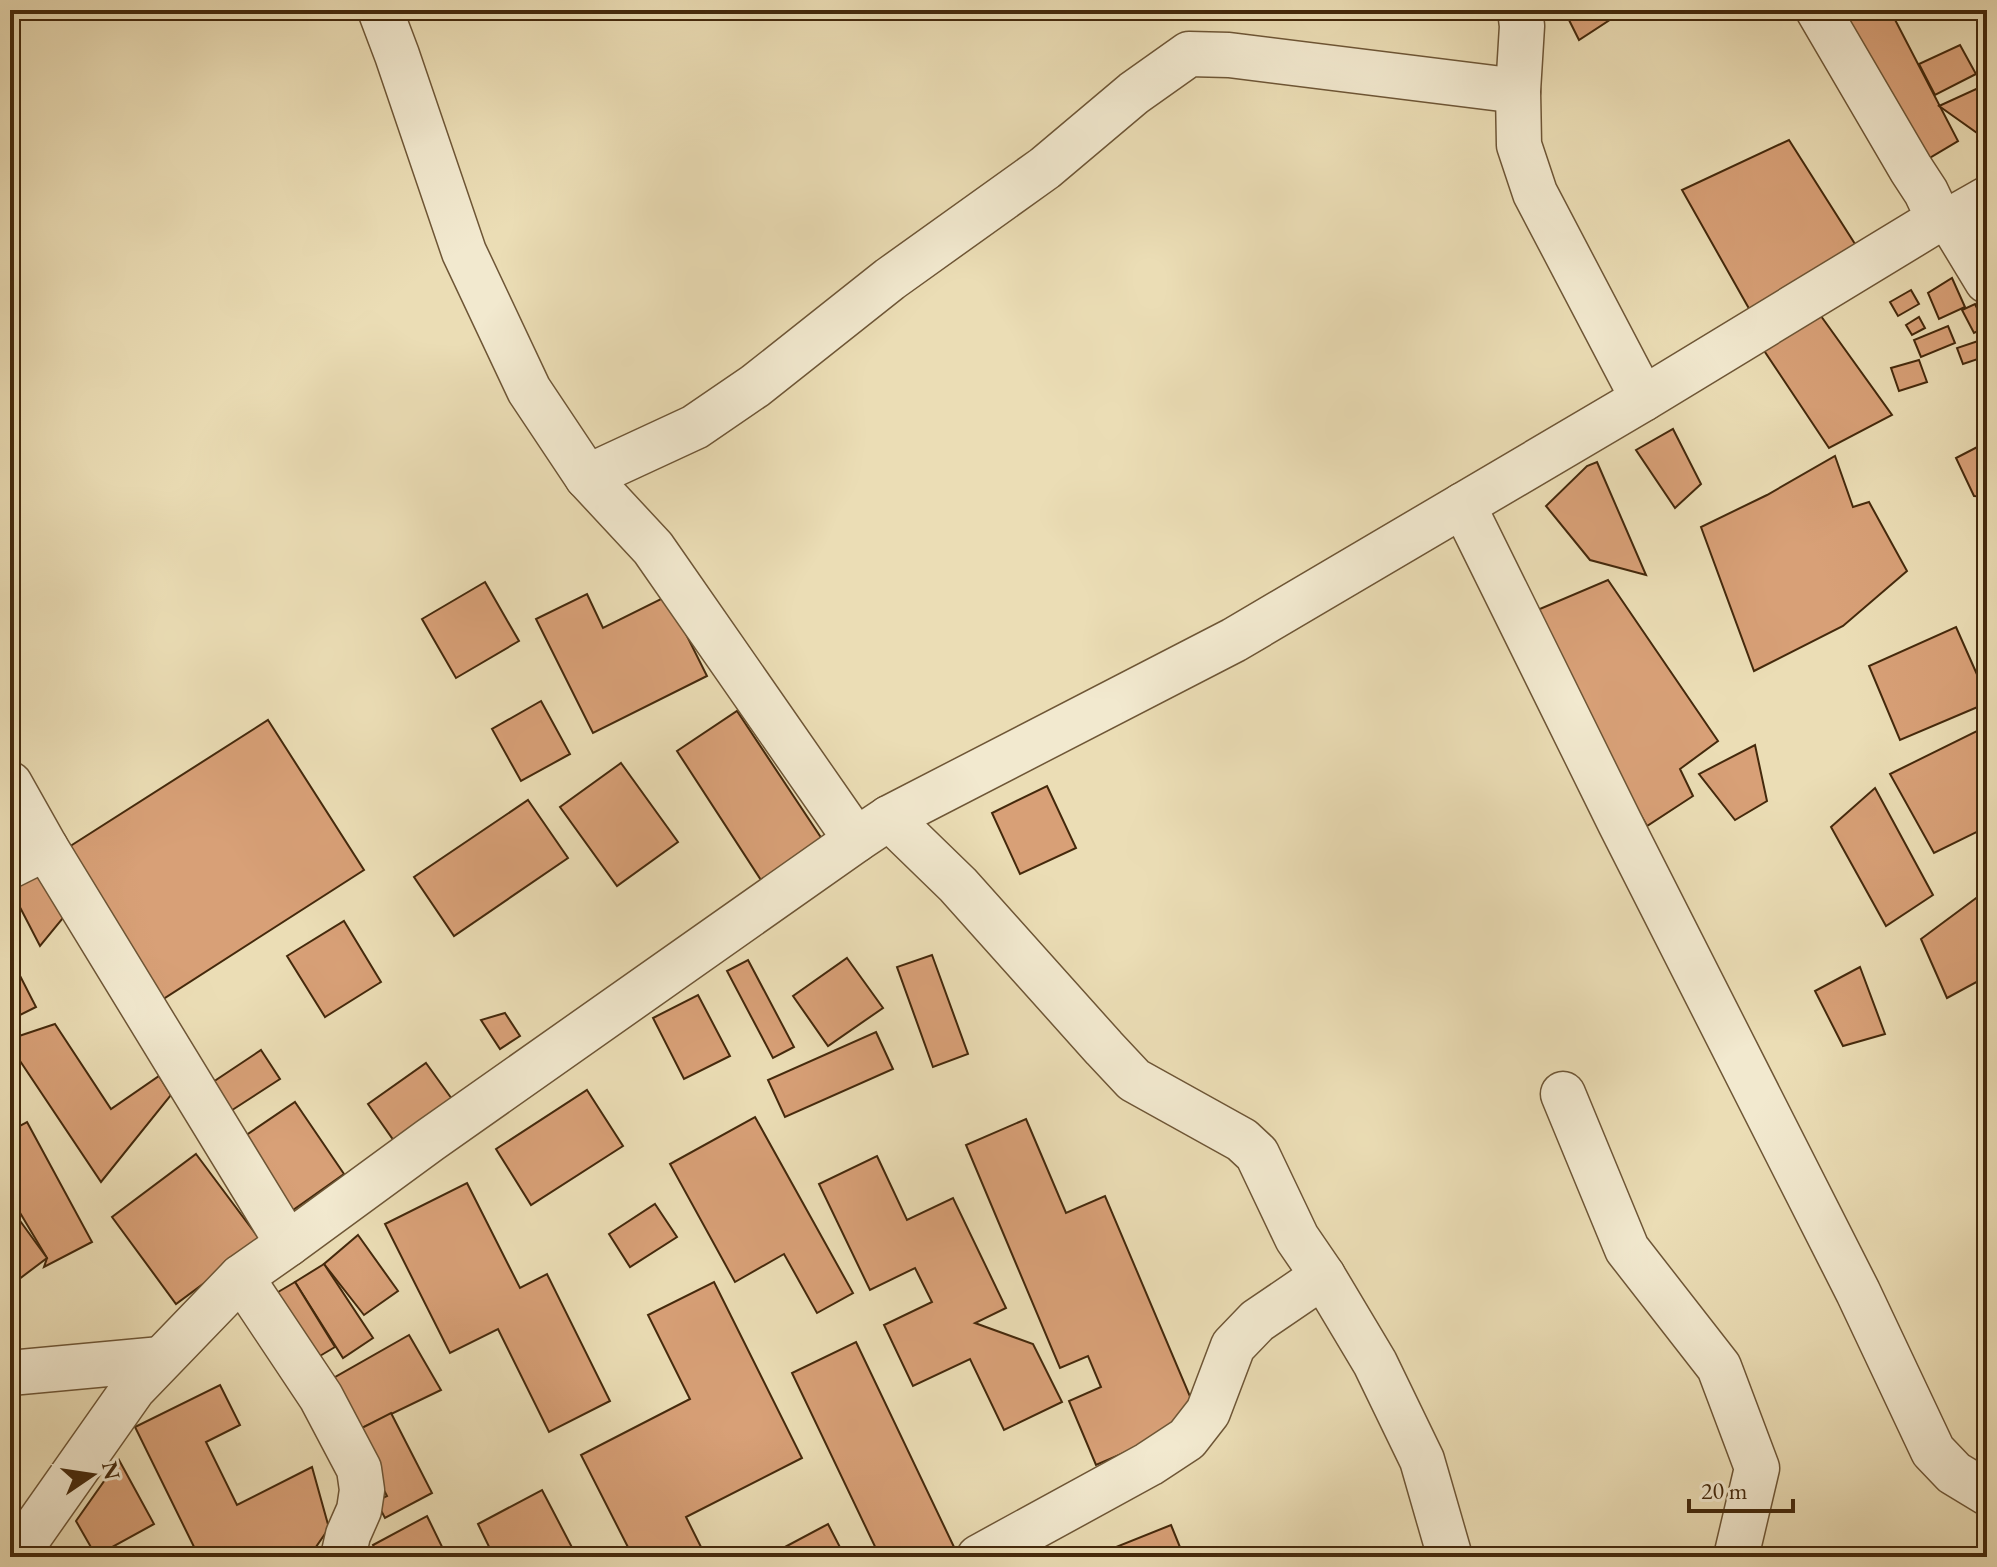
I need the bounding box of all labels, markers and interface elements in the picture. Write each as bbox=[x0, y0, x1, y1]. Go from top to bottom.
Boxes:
north arrow bbox=[52, 1435, 132, 1515]
text: N bbox=[95, 1459, 127, 1483]
scale bar bbox=[1689, 1463, 1793, 1513]
text: 20 m bbox=[1701, 1475, 1748, 1506]

